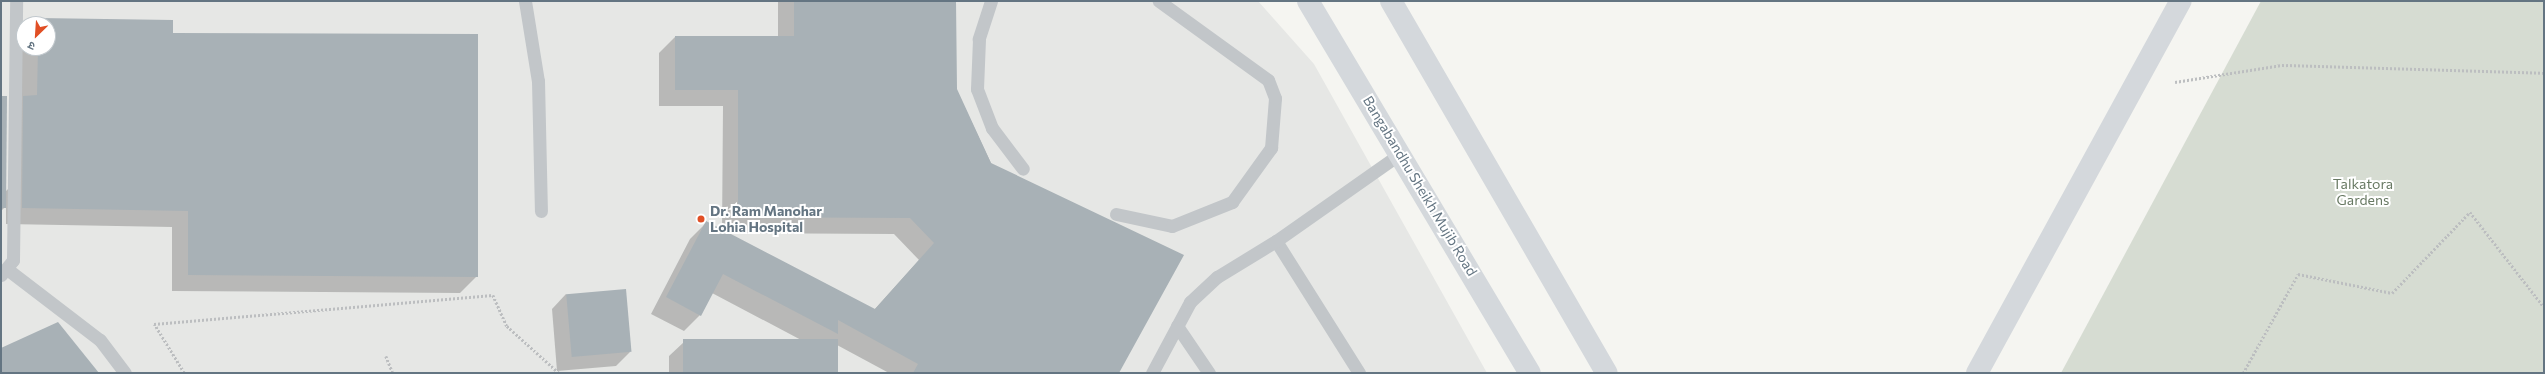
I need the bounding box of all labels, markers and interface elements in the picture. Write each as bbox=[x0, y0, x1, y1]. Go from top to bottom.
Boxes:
north arrow bbox=[16, 16, 56, 56]
text: उ bbox=[25, 39, 37, 54]
street label: Bangabandhu Sheikh Mujib Road bbox=[1360, 93, 1480, 279]
park label: Talkatora Gardens bbox=[2333, 176, 2393, 208]
place label: Dr. Ram Manohar Lohia Hospital bbox=[710, 203, 822, 236]
marker: Dr. Ram Manohar Lohia Hospital bbox=[695, 213, 707, 225]

